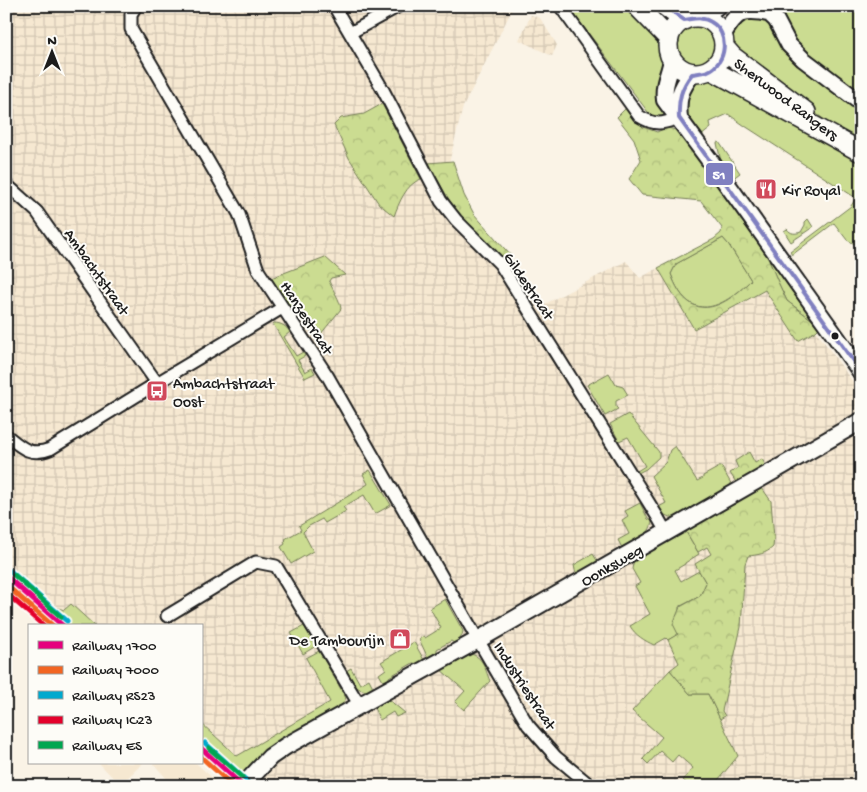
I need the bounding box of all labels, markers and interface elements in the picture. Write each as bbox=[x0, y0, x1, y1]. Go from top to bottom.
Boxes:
north arrow bbox=[28, 28, 78, 78]
text: N bbox=[47, 33, 57, 50]
street label: Sherwood Rangers bbox=[729, 55, 842, 147]
line badge: 51 bbox=[705, 162, 734, 186]
text: 51 bbox=[712, 168, 726, 185]
restaurant icon: Kir Royal bbox=[754, 177, 778, 201]
place label: Kir Royal bbox=[782, 183, 841, 202]
street label: Ambachtstraat bbox=[58, 226, 133, 321]
street label: Gildestraat bbox=[498, 250, 557, 325]
street label: Hanzestraat bbox=[274, 279, 337, 360]
unlabelled marker bbox=[830, 331, 840, 341]
place label: Ambachtstraat Oost bbox=[173, 376, 276, 413]
bus stop icon: Ambachtstraat Oost bbox=[145, 379, 169, 403]
street label: Oonksweg bbox=[578, 542, 647, 592]
legend bbox=[28, 624, 202, 764]
shop icon: De Tambourijn bbox=[388, 627, 412, 651]
place label: De Tambourijn bbox=[288, 633, 384, 652]
text: Railway 1700 bbox=[72, 638, 157, 656]
street label: Industriestraat bbox=[488, 640, 559, 735]
text: Railway 7000 bbox=[72, 662, 159, 680]
text: Railway RS23 bbox=[72, 688, 156, 706]
text: Railway IC23 bbox=[72, 712, 153, 730]
text: Railway ES bbox=[72, 738, 142, 756]

